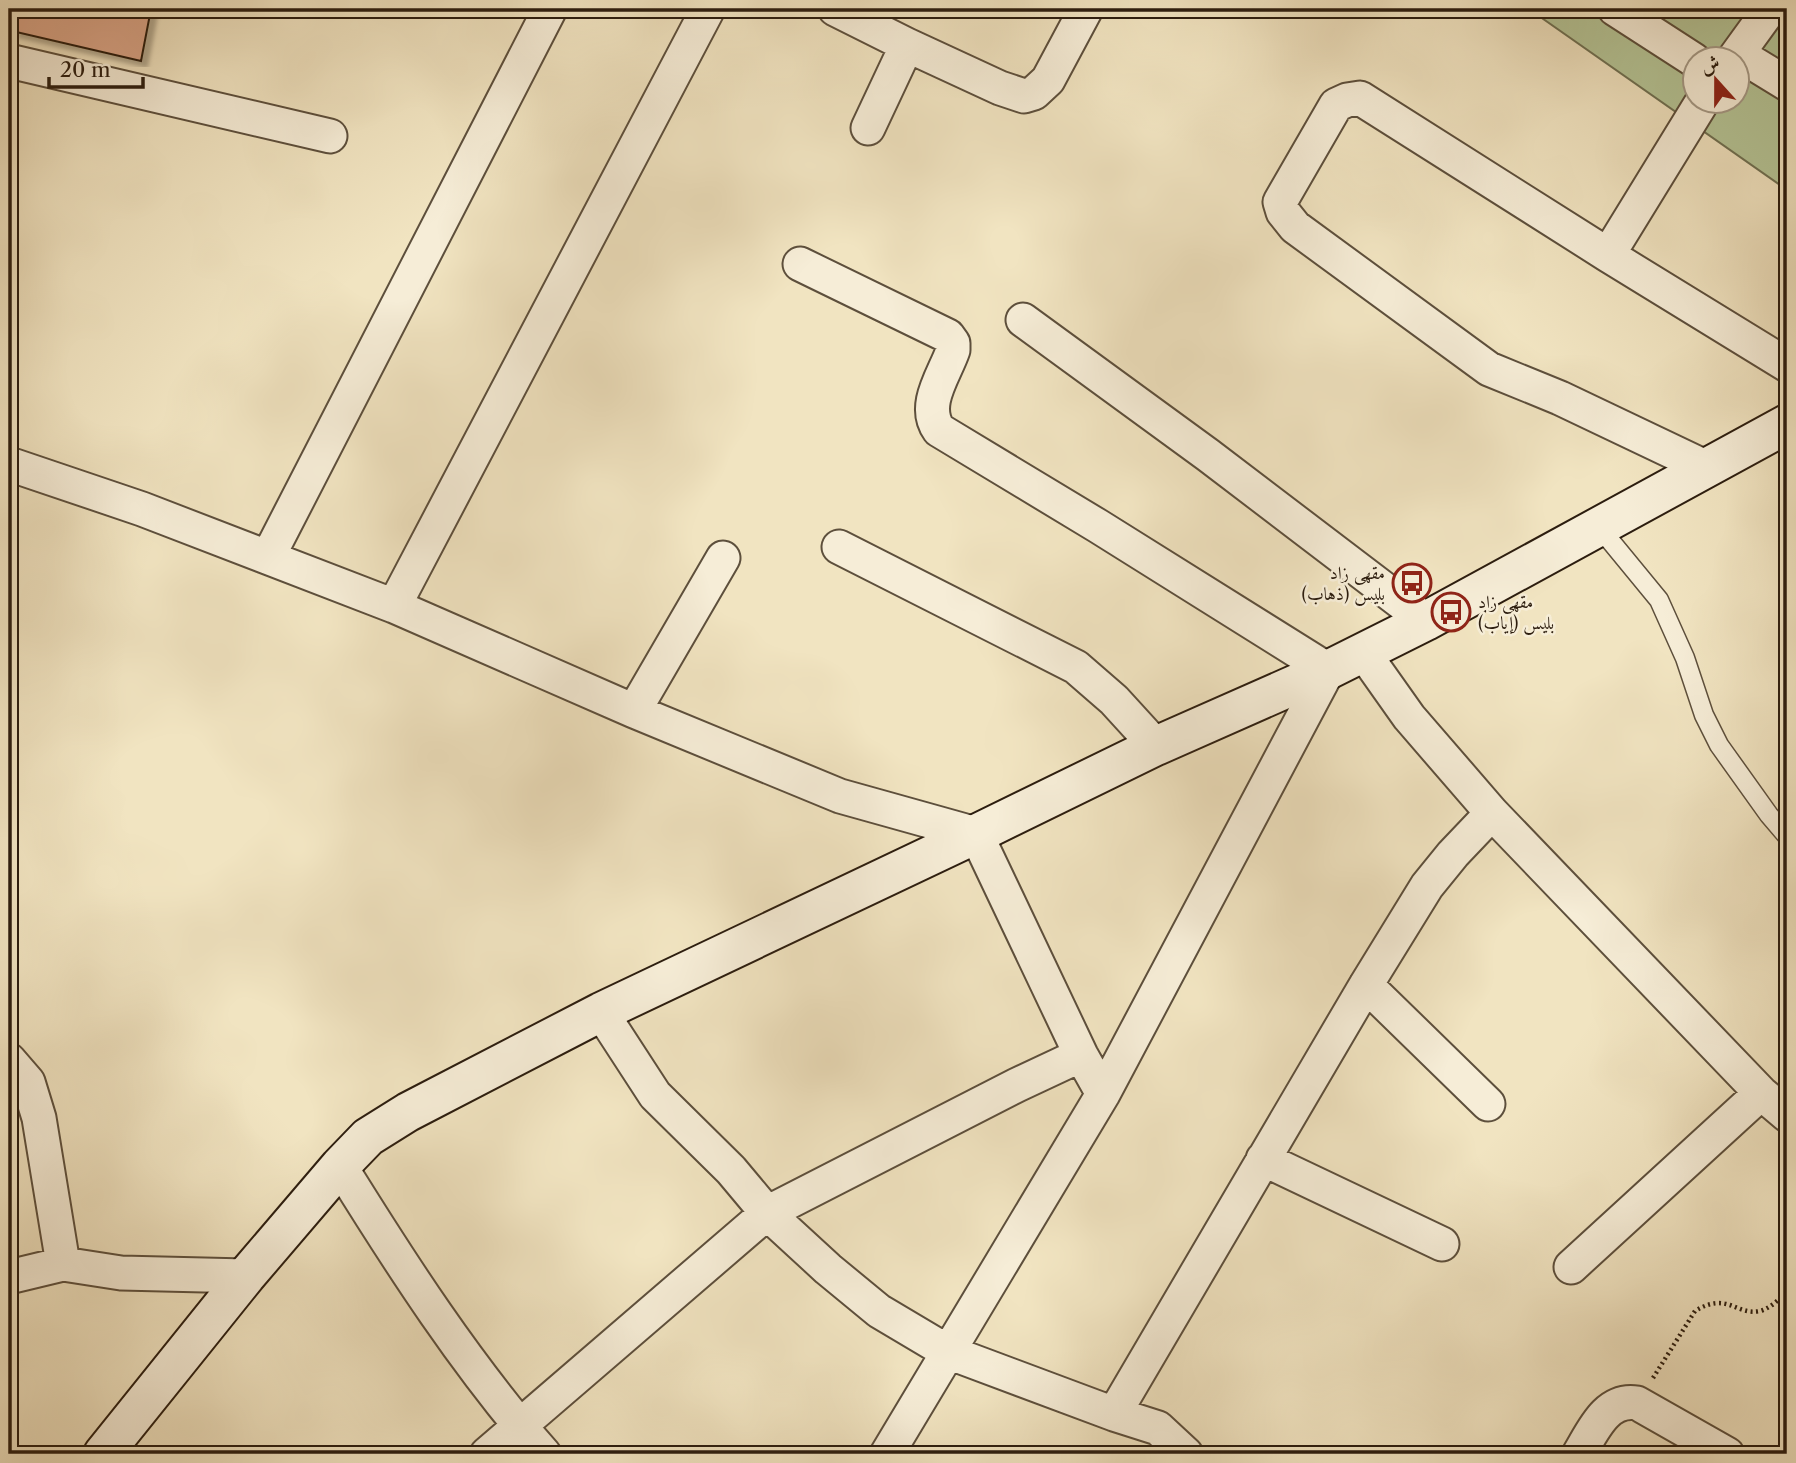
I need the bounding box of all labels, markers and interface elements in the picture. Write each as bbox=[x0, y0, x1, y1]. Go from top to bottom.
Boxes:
scale bar bbox=[49, 46, 144, 90]
north arrow bbox=[1680, 46, 1750, 116]
text: ش bbox=[1697, 50, 1723, 79]
text: 20 m bbox=[60, 57, 111, 82]
place label: مقهى زاد بليس (ذهاب) bbox=[1301, 562, 1385, 606]
bus stop icon: مقهى زاد بليس (ذهاب) bbox=[1391, 562, 1433, 604]
bus stop icon: مقهى زاد بليس (إياب) bbox=[1430, 591, 1472, 633]
place label: مقهى زاد بليس (إياب) bbox=[1478, 591, 1554, 635]

